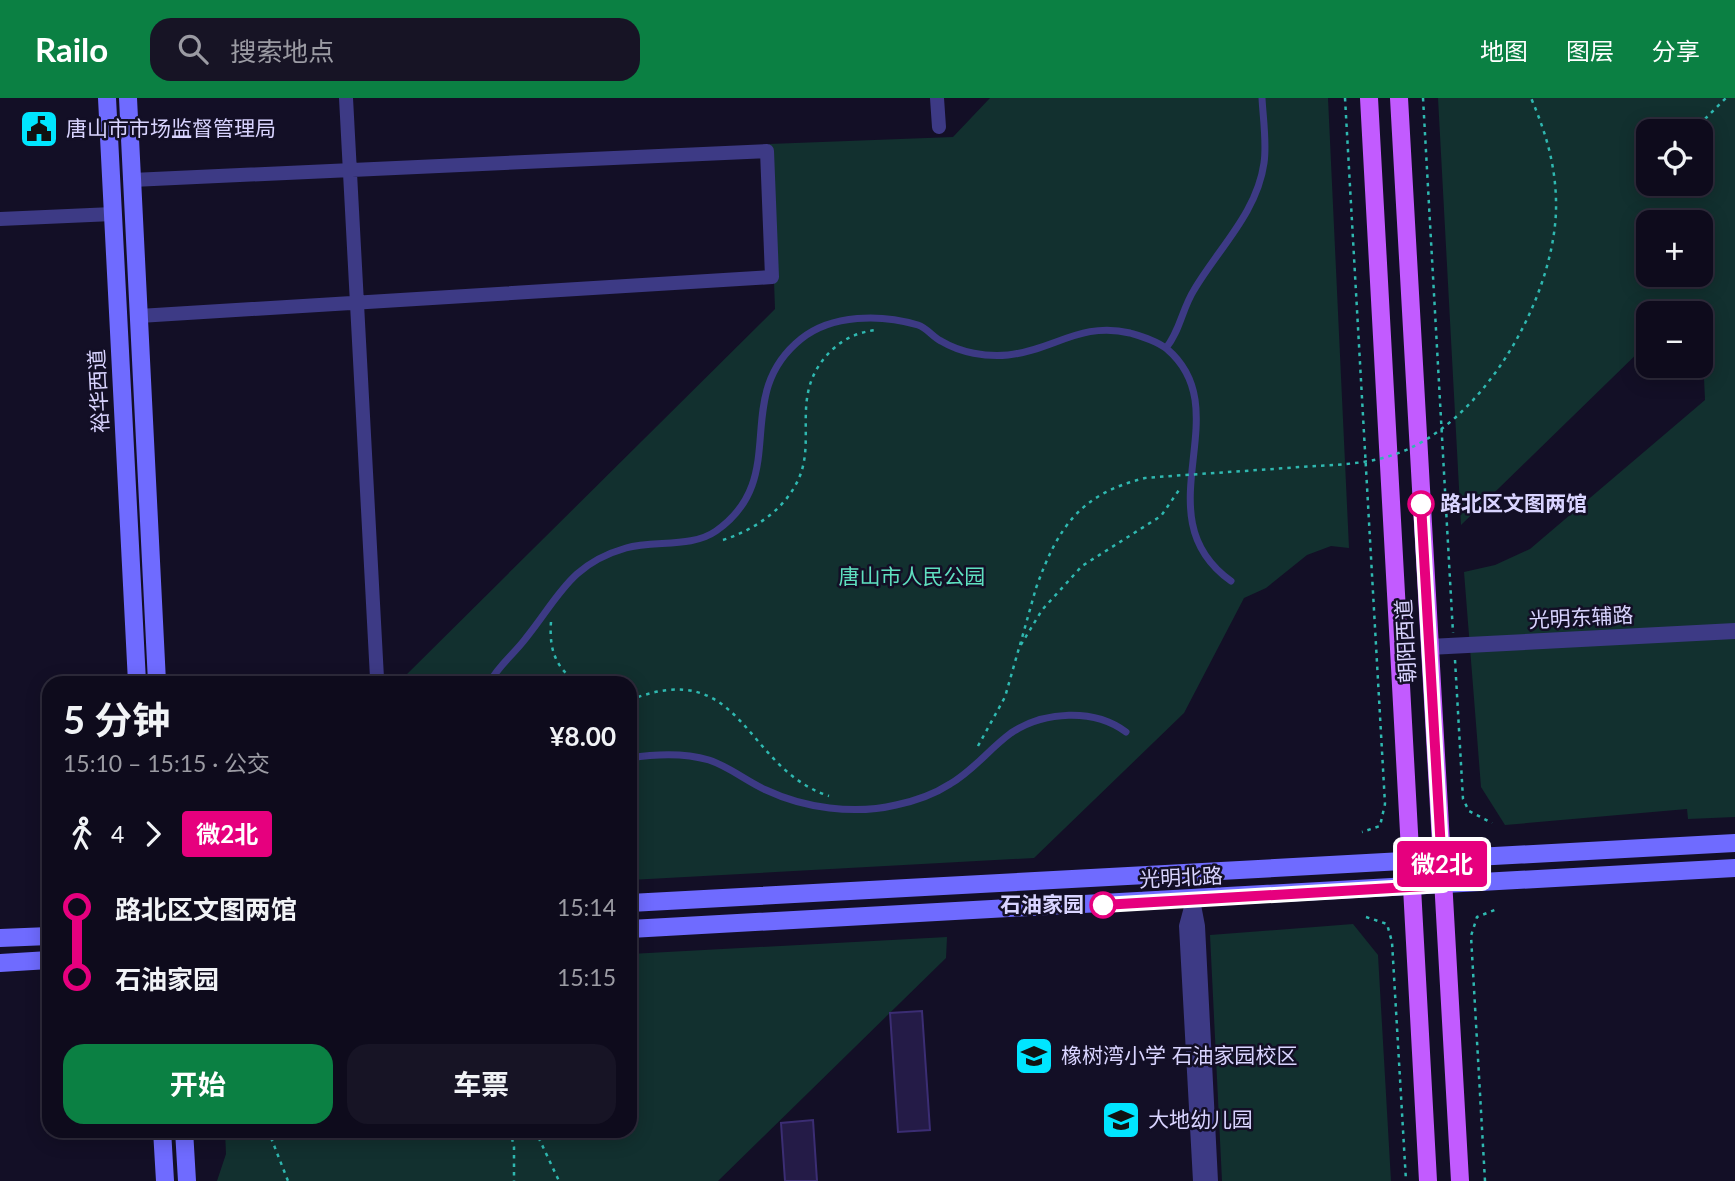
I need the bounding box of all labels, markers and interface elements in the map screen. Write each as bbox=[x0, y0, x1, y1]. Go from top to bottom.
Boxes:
search box bbox=[150, 18, 640, 81]
text: Railo bbox=[35, 29, 108, 69]
icon: search bbox=[174, 30, 212, 68]
text: 搜索地点 bbox=[230, 35, 334, 67]
text: 地图 bbox=[1480, 36, 1528, 65]
text: 图层 bbox=[1566, 36, 1614, 65]
text: 分享 bbox=[1652, 36, 1700, 65]
public building icon: 唐山市市场监督管理局 bbox=[18, 108, 60, 150]
place label: 唐山市市场监督管理局 bbox=[66, 115, 276, 140]
map controls bbox=[1636, 119, 1713, 378]
button: locate bbox=[1636, 119, 1713, 196]
button: + bbox=[1636, 210, 1713, 287]
button: − bbox=[1636, 301, 1713, 378]
street label: 裕华西道 bbox=[83, 348, 112, 434]
place label: 路北区文图两馆 bbox=[1440, 490, 1587, 515]
marker: 路北区文图两馆 bbox=[1408, 491, 1434, 517]
park label: 唐山市人民公园 bbox=[839, 563, 986, 588]
street label: 朝阳西道 bbox=[1390, 598, 1419, 684]
street label: 光明东辅路 bbox=[1528, 601, 1634, 632]
text: 5 分钟 bbox=[63, 696, 170, 742]
text: ¥8.00 bbox=[550, 720, 616, 752]
text: 15:10 – 15:15 · 公交 bbox=[63, 749, 270, 777]
icon: walk bbox=[63, 815, 101, 853]
icon: forward bbox=[134, 815, 172, 853]
text: 微2北 bbox=[196, 819, 258, 848]
text: 4 bbox=[111, 820, 124, 848]
line badge: 微2北 bbox=[1402, 841, 1482, 887]
text: 微2北 bbox=[1411, 849, 1473, 878]
street label: 光明北路 bbox=[1138, 862, 1224, 891]
place label: 石油家园 bbox=[1000, 891, 1084, 916]
marker: 石油家园 bbox=[1090, 892, 1116, 918]
text: 路北区文图两馆 bbox=[115, 893, 297, 925]
text: 15:14 bbox=[557, 893, 616, 921]
text: 石油家园 bbox=[115, 963, 219, 995]
text: 15:15 bbox=[557, 963, 616, 991]
school or university icon: 橡树湾小学 石油家园校区 bbox=[1013, 1035, 1055, 1077]
place label: 橡树湾小学 石油家园校区 bbox=[1061, 1042, 1297, 1067]
button: 开始 bbox=[63, 1044, 333, 1124]
button: 车票 bbox=[347, 1044, 616, 1124]
school or university icon: 大地幼儿园 bbox=[1100, 1099, 1142, 1141]
place label: 大地幼儿园 bbox=[1148, 1106, 1253, 1131]

